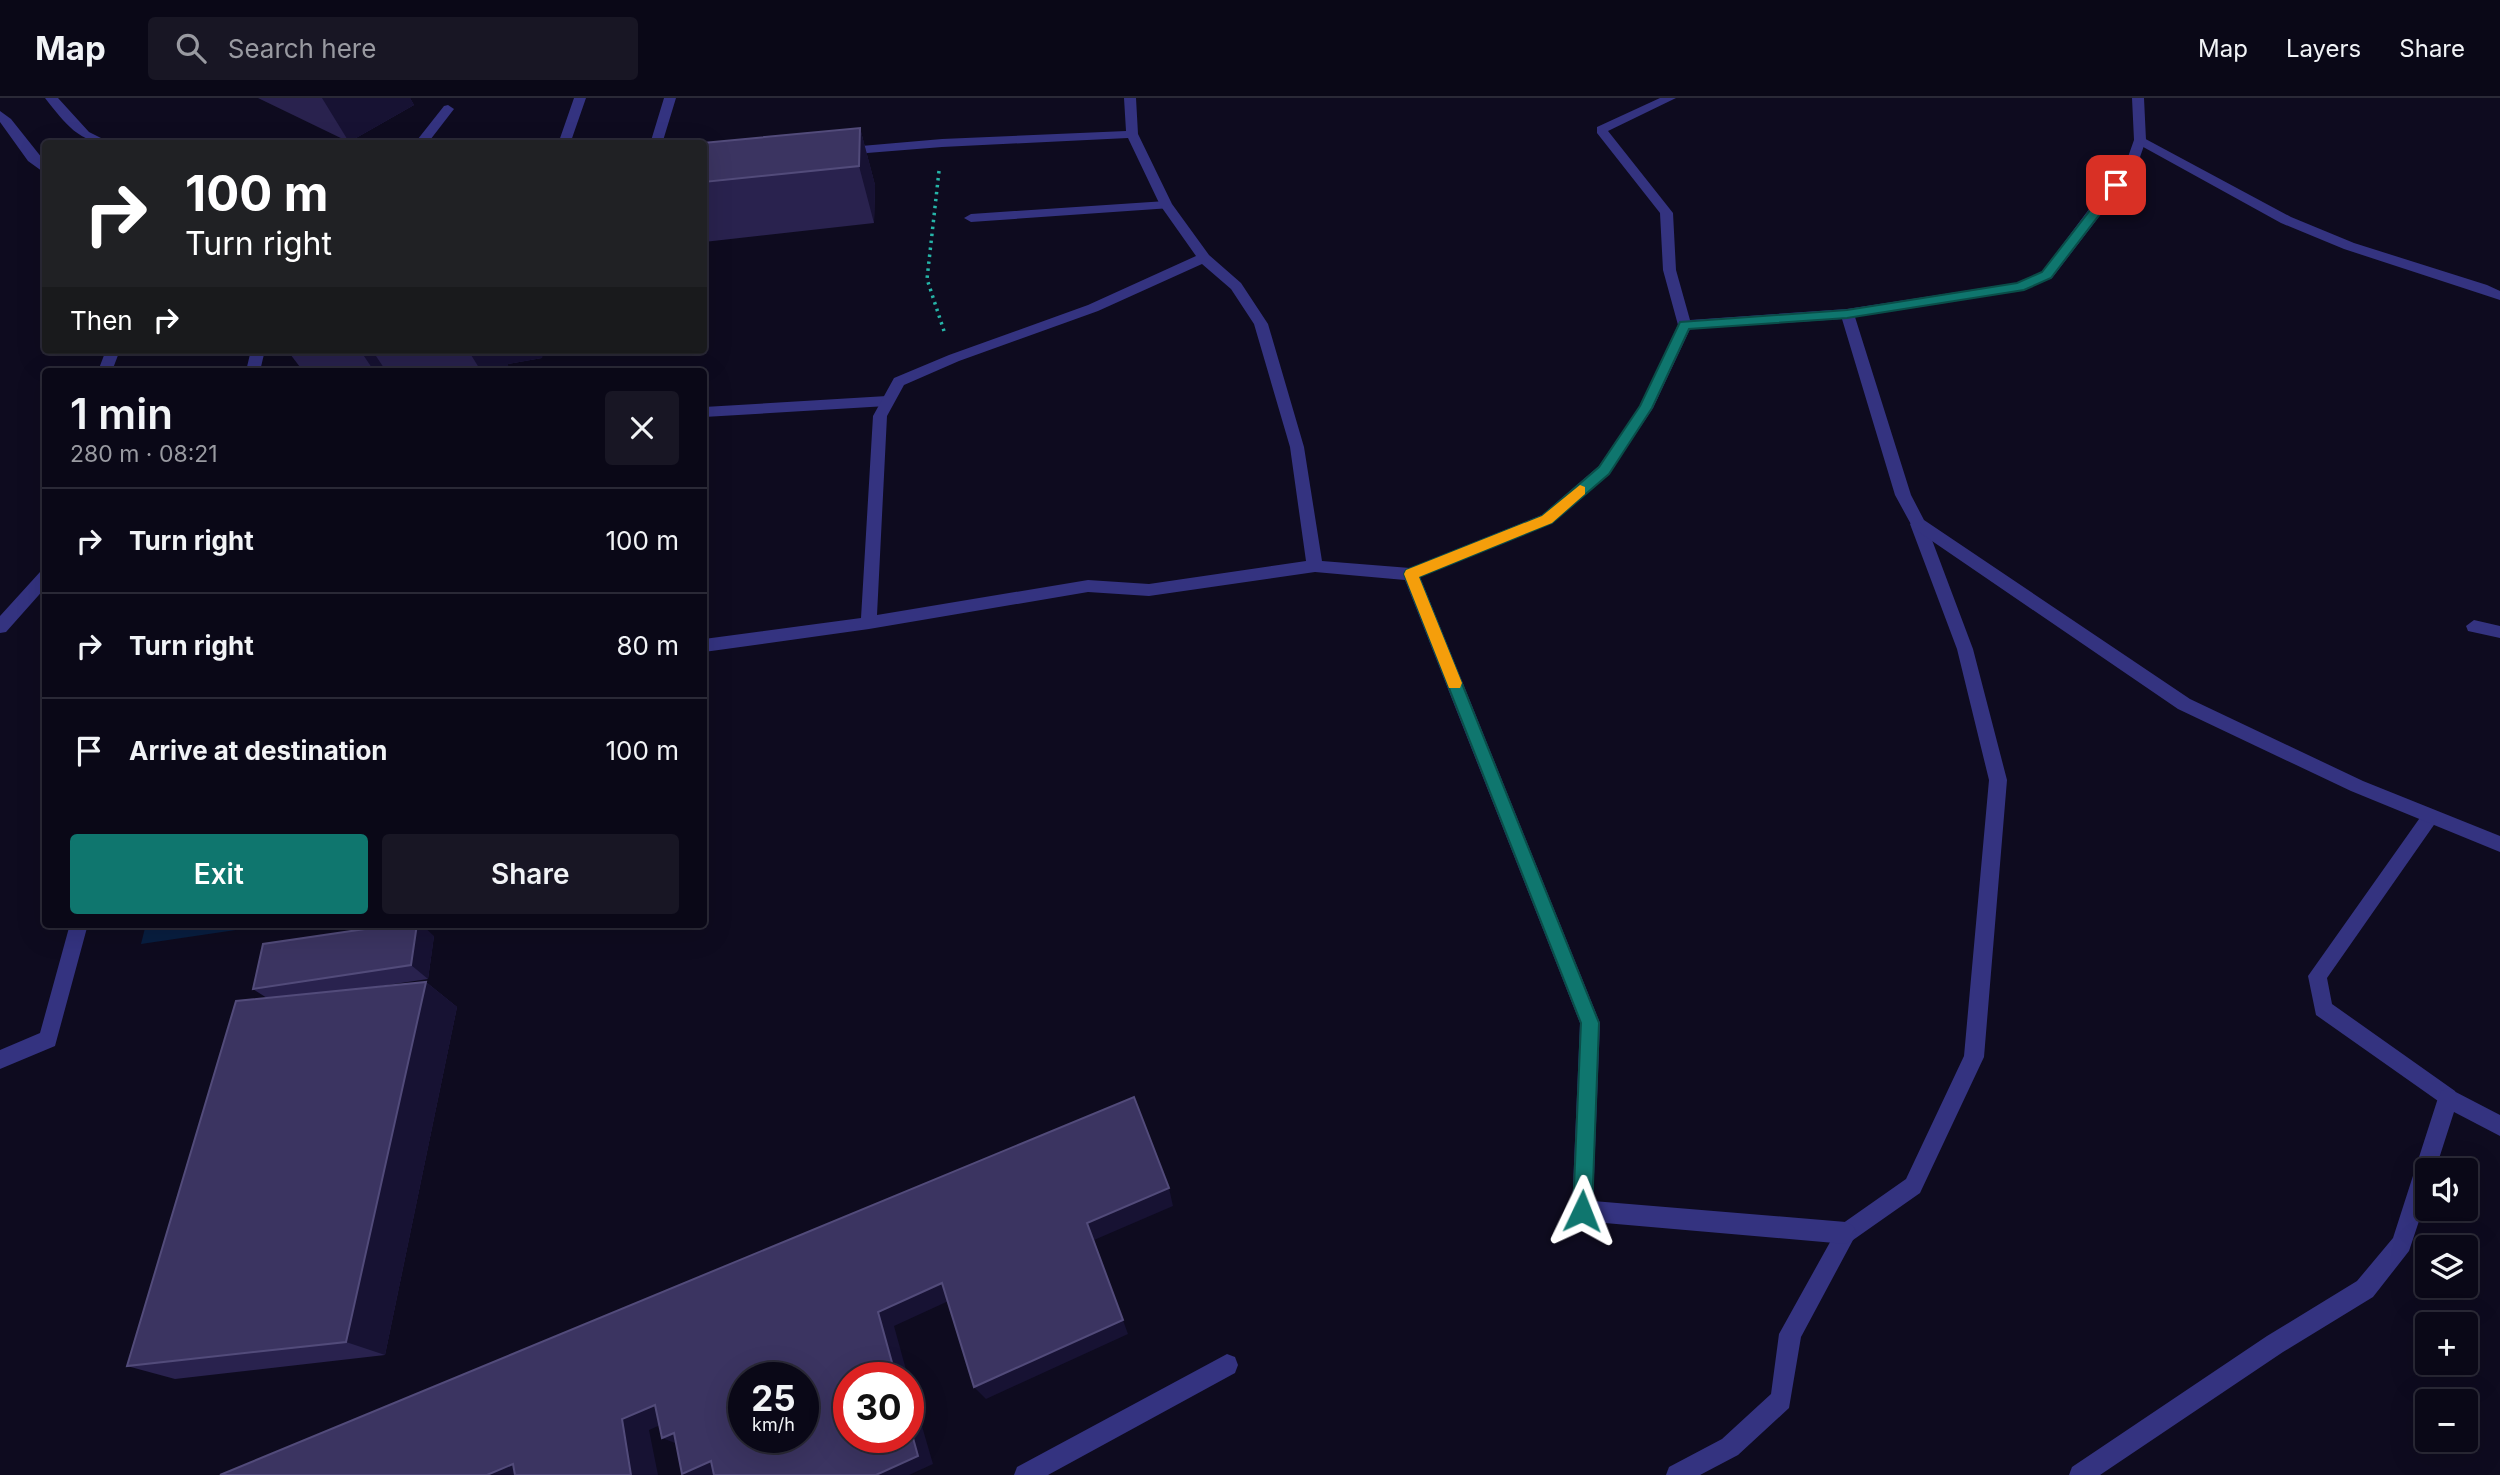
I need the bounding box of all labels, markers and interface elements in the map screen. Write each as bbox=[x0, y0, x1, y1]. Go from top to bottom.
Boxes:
search box bbox=[148, 17, 638, 80]
text: Map bbox=[35, 28, 106, 68]
icon: search bbox=[172, 29, 210, 67]
text: Search here bbox=[228, 33, 376, 64]
text: Map bbox=[2198, 34, 2248, 63]
text: Layers bbox=[2286, 34, 2361, 63]
text: Share bbox=[2399, 34, 2465, 63]
pin bbox=[2086, 155, 2146, 215]
text: 100 m bbox=[185, 164, 329, 223]
icon: arrive bbox=[2097, 166, 2135, 204]
icon: right bbox=[70, 168, 161, 259]
text: Turn right bbox=[185, 224, 332, 263]
icon: right bbox=[147, 301, 185, 339]
text: Then bbox=[70, 305, 133, 336]
text: 1 min bbox=[70, 388, 173, 439]
button: close bbox=[605, 391, 679, 465]
text: 280 m · 08:21 bbox=[70, 440, 218, 468]
icon: right bbox=[70, 522, 108, 560]
text: Turn right bbox=[129, 525, 254, 556]
text: 100 m bbox=[606, 525, 679, 556]
icon: right bbox=[70, 627, 108, 665]
text: Turn right bbox=[129, 630, 254, 661]
text: 80 m bbox=[616, 630, 679, 661]
icon: arrive bbox=[70, 732, 108, 770]
text: Arrive at destination bbox=[129, 735, 388, 766]
text: 100 m bbox=[606, 735, 679, 766]
button: Exit bbox=[70, 834, 368, 914]
button: Share bbox=[382, 834, 679, 914]
map controls bbox=[2415, 1158, 2478, 1452]
button: sound bbox=[2415, 1158, 2478, 1221]
position arrow bbox=[1545, 1174, 1619, 1248]
button: layers bbox=[2415, 1235, 2478, 1298]
button: + bbox=[2415, 1312, 2478, 1375]
speed limit sign: 30 bbox=[833, 1362, 924, 1453]
text: 25 bbox=[751, 1377, 796, 1419]
button: − bbox=[2415, 1389, 2478, 1452]
text: km/h bbox=[752, 1414, 795, 1435]

